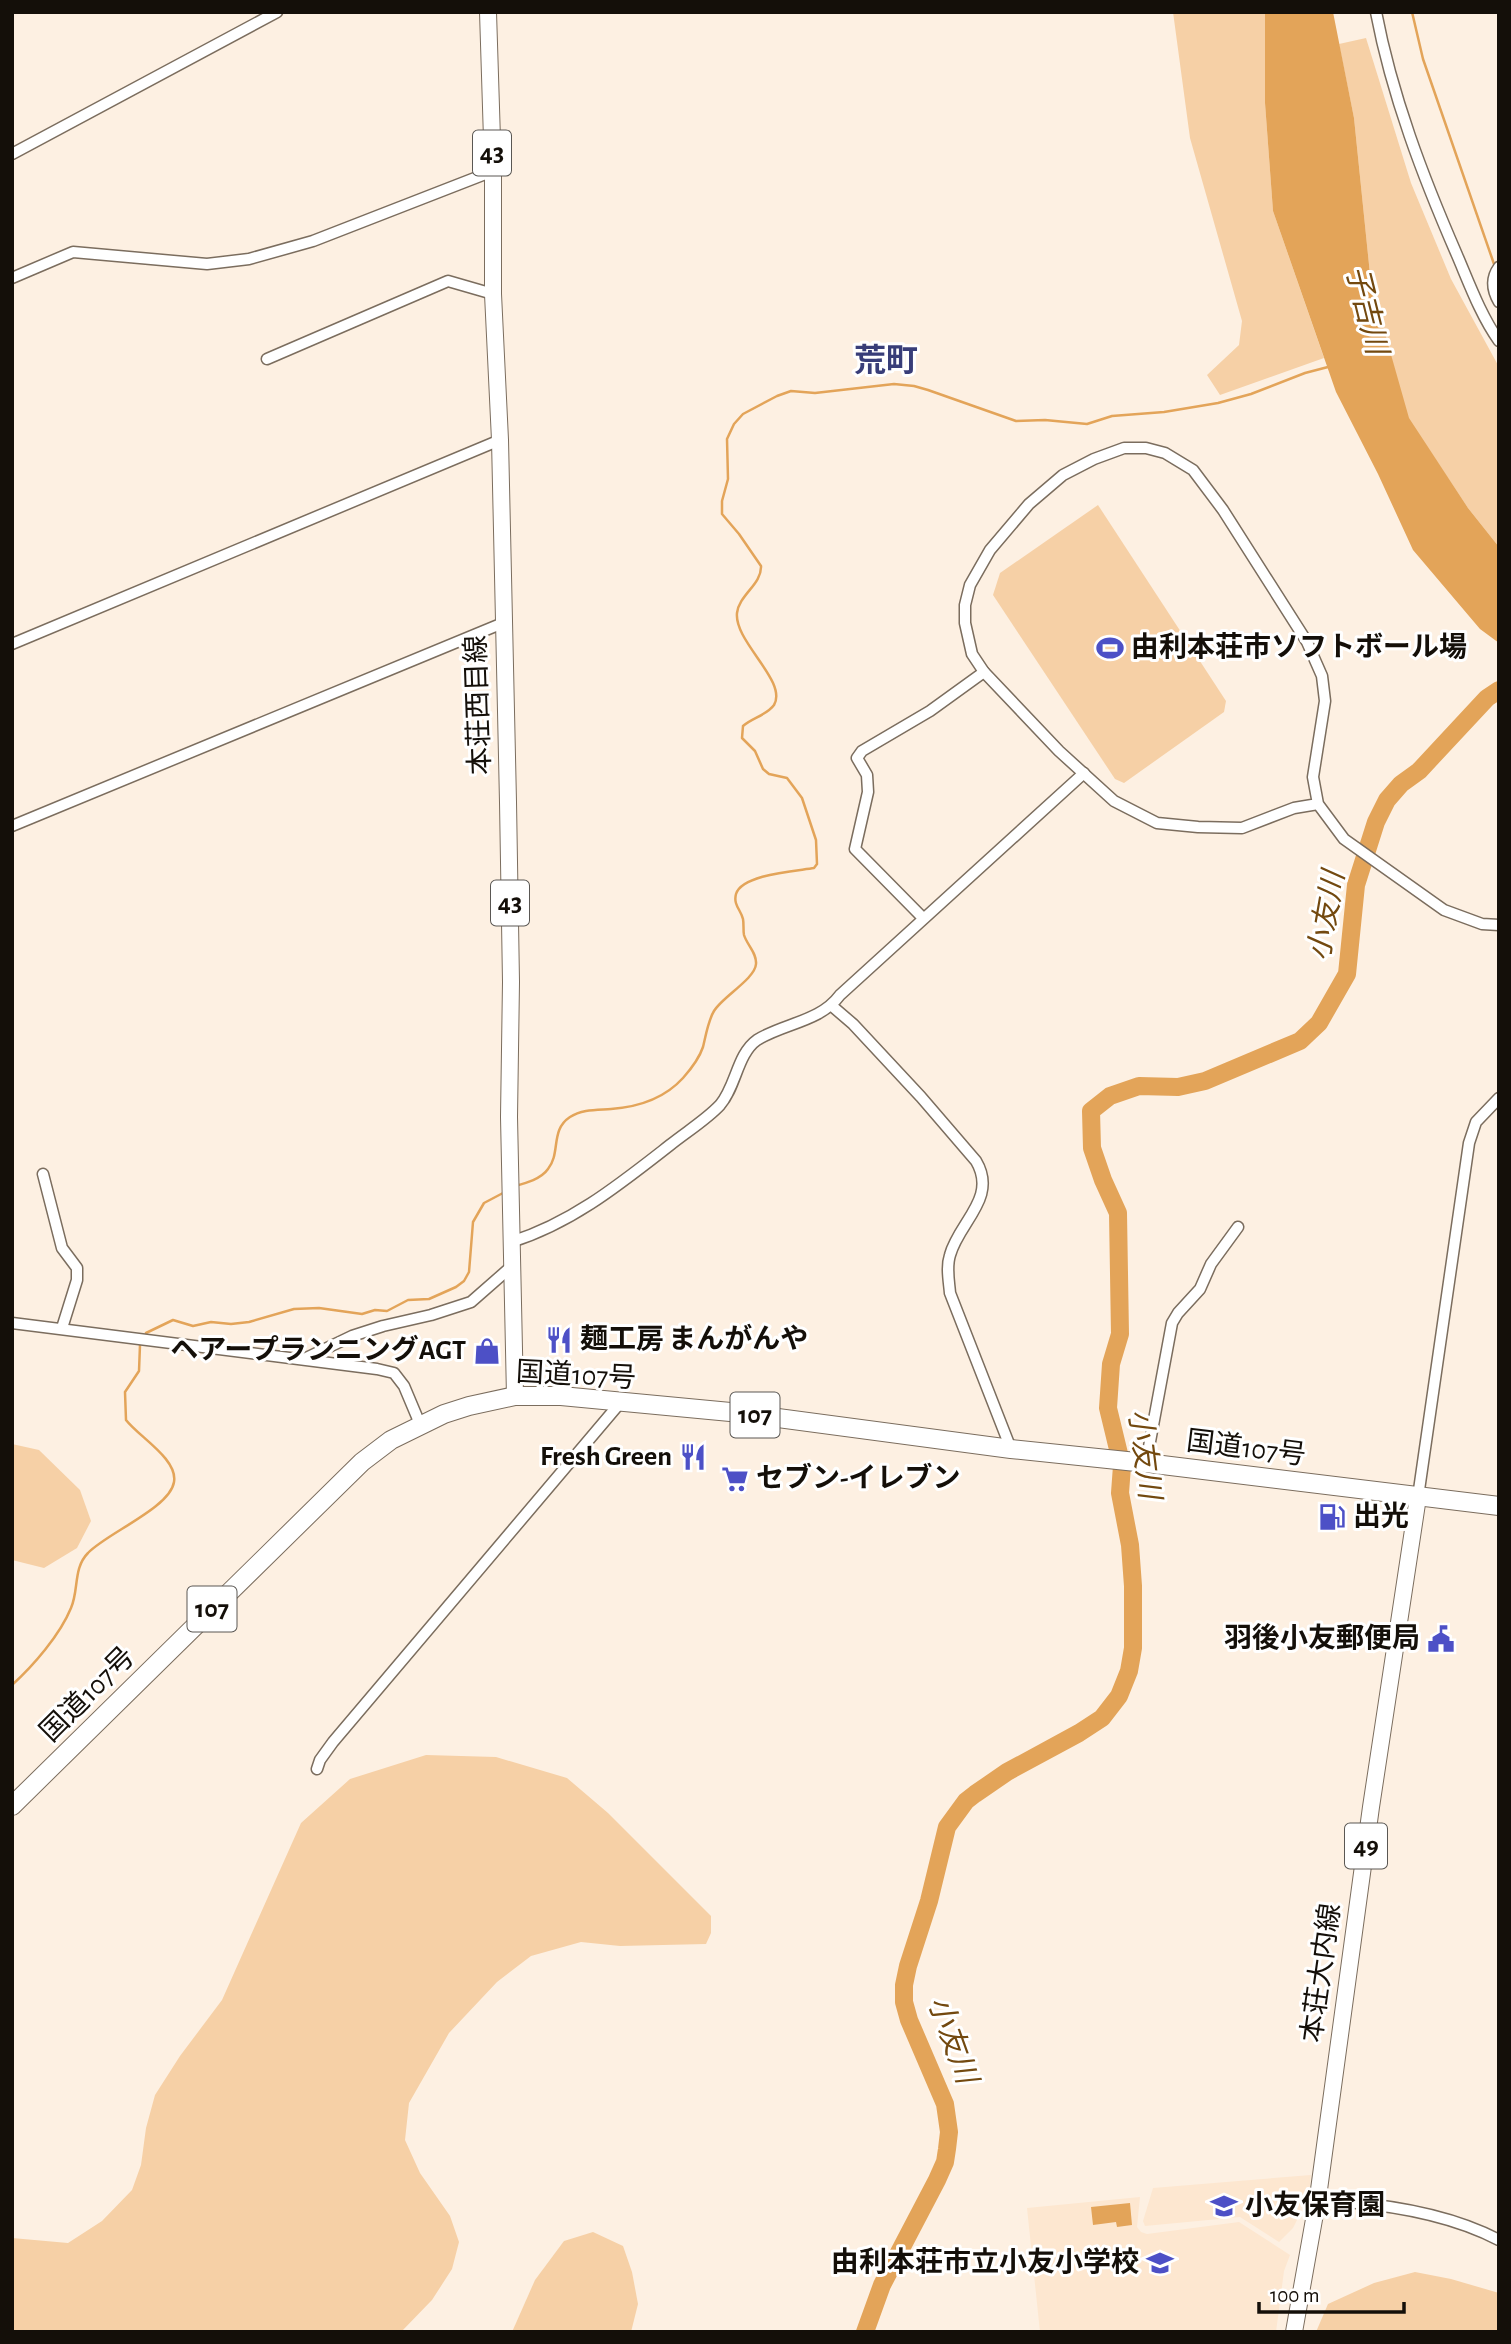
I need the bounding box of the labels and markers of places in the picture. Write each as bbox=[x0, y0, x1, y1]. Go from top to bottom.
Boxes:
place label: 由利本荘市ソフトボール場 bbox=[1131, 632, 1467, 662]
sports icon: 由利本荘市ソフトボール場 bbox=[1095, 633, 1125, 663]
place label: 麺工房 まんがんや bbox=[580, 1323, 808, 1354]
restaurant icon: 麺工房 まんがんや bbox=[544, 1325, 574, 1355]
place label: ヘアープランニングAGT bbox=[170, 1334, 466, 1365]
shop icon: ヘアープランニングAGT bbox=[472, 1336, 502, 1366]
restaurant icon: Fresh Green bbox=[678, 1442, 708, 1472]
place label: Fresh Green bbox=[540, 1443, 672, 1471]
place label: セブン-イレブン bbox=[756, 1462, 961, 1493]
supermarket icon: セブン-イレブン bbox=[720, 1464, 750, 1494]
place label: 出光 bbox=[1353, 1501, 1409, 1531]
fuel station icon: 出光 bbox=[1317, 1502, 1347, 1532]
place label: 羽後小友郵便局 bbox=[1224, 1623, 1420, 1653]
public building icon: 羽後小友郵便局 bbox=[1426, 1624, 1456, 1654]
place label: 小友保育園 bbox=[1245, 2190, 1385, 2220]
school or university icon: 小友保育園 bbox=[1209, 2191, 1239, 2221]
place label: 由利本荘市立小友小学校 bbox=[831, 2247, 1139, 2277]
school or university icon: 由利本荘市立小友小学校 bbox=[1145, 2248, 1175, 2278]

